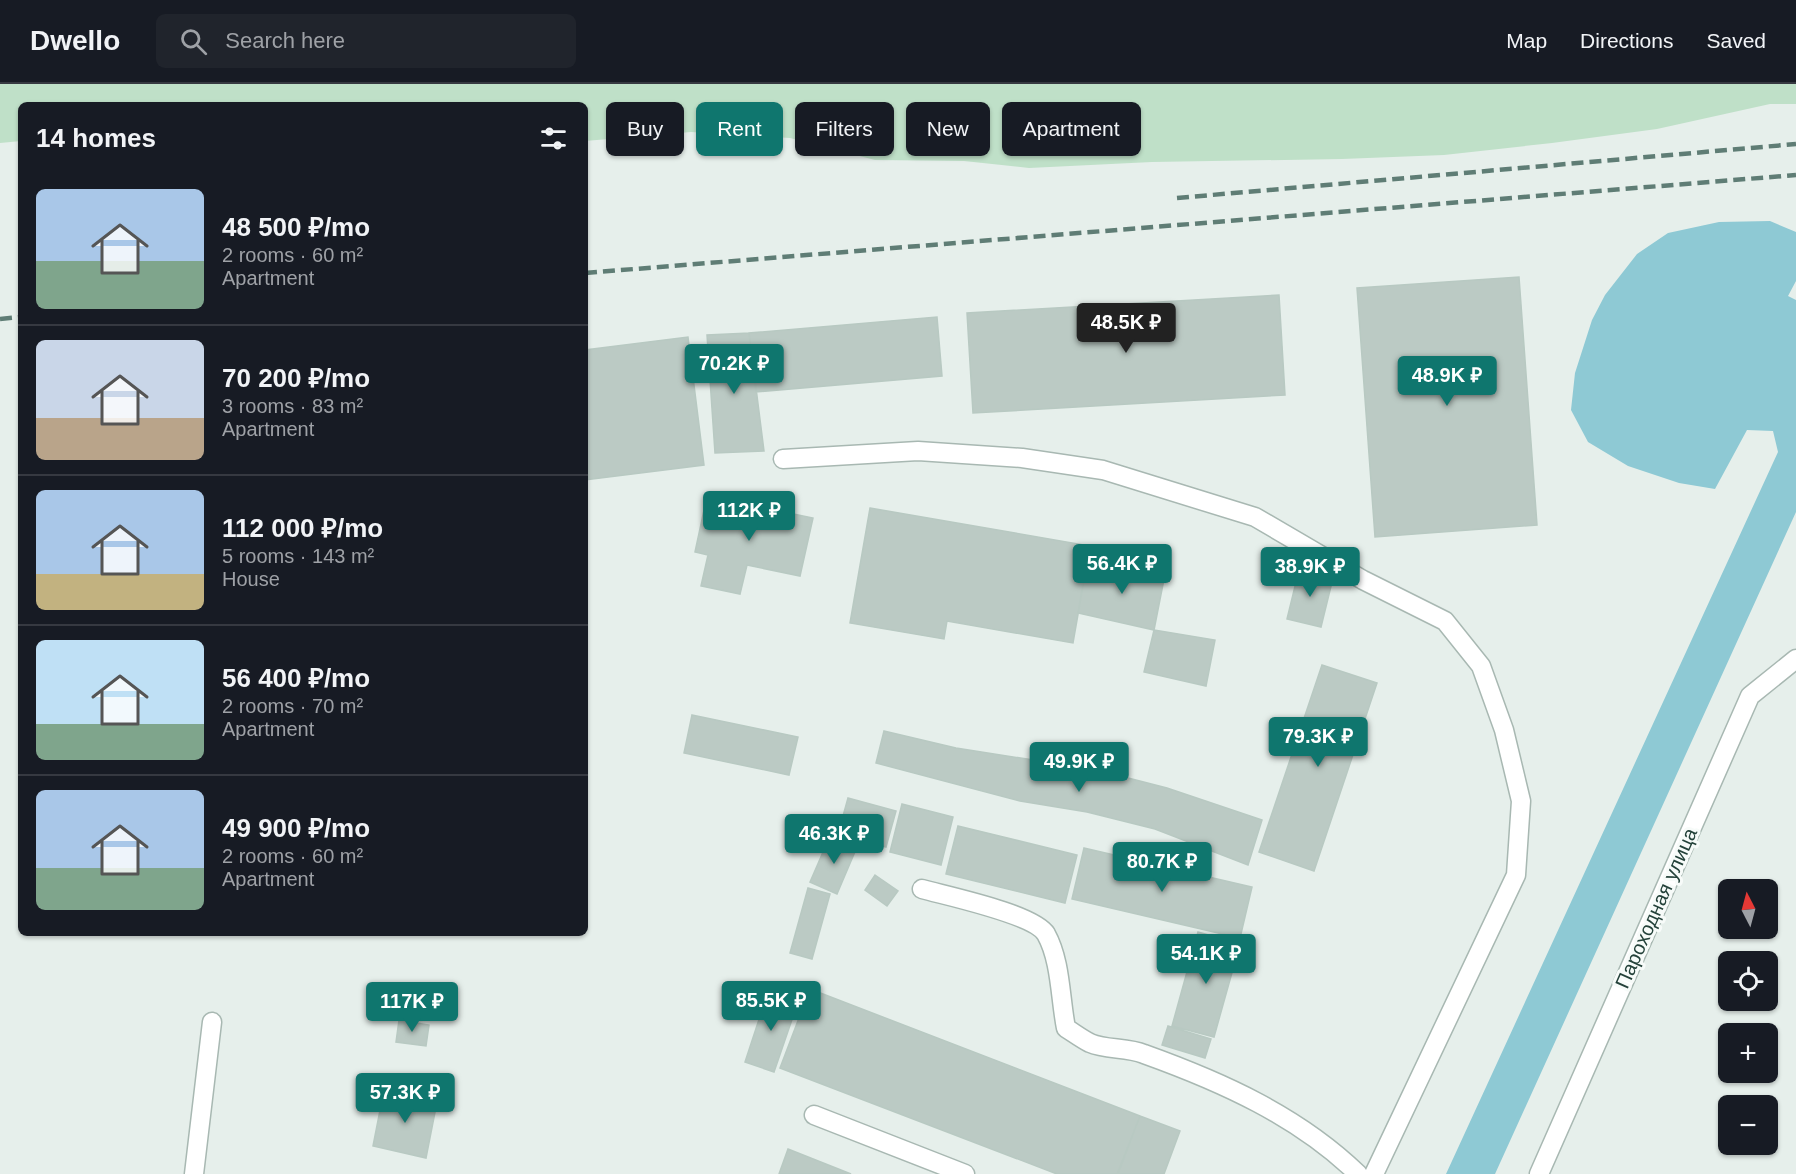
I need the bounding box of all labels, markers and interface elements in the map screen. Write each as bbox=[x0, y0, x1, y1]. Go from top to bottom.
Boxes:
search box bbox=[156, 14, 576, 68]
text: Dwello bbox=[30, 25, 120, 56]
icon: search bbox=[177, 25, 210, 58]
text: Search here bbox=[225, 28, 345, 53]
text: Map bbox=[1506, 29, 1547, 52]
text: Directions bbox=[1580, 29, 1673, 52]
text: Saved bbox=[1706, 29, 1766, 52]
chip: Buy bbox=[606, 102, 684, 156]
chip: Rent bbox=[696, 102, 783, 156]
chip: Filters bbox=[795, 102, 894, 156]
chip: New bbox=[906, 102, 990, 156]
chip: Apartment bbox=[1002, 102, 1141, 156]
icon: filters bbox=[537, 122, 570, 155]
text: 14 homes bbox=[36, 123, 156, 153]
text: 48 500 ₽/mo bbox=[222, 212, 370, 242]
icon: home bbox=[84, 213, 156, 285]
text: 2 rooms · 60 m² bbox=[222, 244, 363, 266]
text: Apartment bbox=[222, 267, 314, 289]
pin: 48.5K ₽ bbox=[1071, 303, 1181, 354]
text: 48.5K ₽ bbox=[1091, 311, 1161, 333]
pin: 70.2K ₽ bbox=[679, 344, 789, 395]
text: 70.2K ₽ bbox=[699, 352, 769, 374]
pin: 48.9K ₽ bbox=[1392, 356, 1502, 407]
text: 70 200 ₽/mo bbox=[222, 363, 370, 393]
icon: home bbox=[84, 364, 156, 436]
text: 48.9K ₽ bbox=[1412, 364, 1482, 386]
text: 3 rooms · 83 m² bbox=[222, 395, 363, 417]
text: Apartment bbox=[222, 418, 314, 440]
pin: 112K ₽ bbox=[700, 491, 798, 542]
text: 112K ₽ bbox=[717, 499, 781, 521]
text: 112 000 ₽/mo bbox=[222, 513, 383, 543]
icon: home bbox=[84, 514, 156, 586]
pin: 56.4K ₽ bbox=[1067, 544, 1177, 595]
text: 5 rooms · 143 m² bbox=[222, 545, 374, 567]
pin: 38.9K ₽ bbox=[1255, 547, 1365, 598]
text: 56.4K ₽ bbox=[1087, 552, 1157, 574]
text: 38.9K ₽ bbox=[1275, 555, 1345, 577]
text: House bbox=[222, 568, 280, 590]
text: 56 400 ₽/mo bbox=[222, 663, 370, 693]
icon: home bbox=[84, 664, 156, 736]
text: 2 rooms · 70 m² bbox=[222, 695, 363, 717]
pin: 79.3K ₽ bbox=[1263, 717, 1373, 768]
text: Apartment bbox=[222, 718, 314, 740]
text: 79.3K ₽ bbox=[1283, 725, 1353, 747]
pin: 49.9K ₽ bbox=[1024, 742, 1134, 793]
text: 49.9K ₽ bbox=[1044, 750, 1114, 772]
text: 49 900 ₽/mo bbox=[222, 813, 370, 843]
icon: home bbox=[84, 814, 156, 886]
pin: 46.3K ₽ bbox=[779, 814, 889, 865]
text: 46.3K ₽ bbox=[799, 822, 869, 844]
street label: Пароходная улица bbox=[1611, 824, 1702, 992]
pin: 80.7K ₽ bbox=[1107, 842, 1217, 893]
text: 2 rooms · 60 m² bbox=[222, 845, 363, 867]
text: 80.7K ₽ bbox=[1127, 850, 1197, 872]
text: Apartment bbox=[222, 868, 314, 890]
north arrow bbox=[1718, 879, 1778, 939]
map controls bbox=[1718, 879, 1778, 1155]
pin: 54.1K ₽ bbox=[1151, 934, 1261, 985]
text: 54.1K ₽ bbox=[1171, 942, 1241, 964]
button: locate bbox=[1718, 951, 1778, 1011]
pin: 85.5K ₽ bbox=[716, 981, 826, 1032]
pin: 117K ₽ bbox=[363, 982, 461, 1033]
text: 85.5K ₽ bbox=[736, 989, 806, 1011]
text: 117K ₽ bbox=[380, 990, 444, 1012]
button: + bbox=[1718, 1023, 1778, 1083]
pin: 57.3K ₽ bbox=[350, 1073, 460, 1124]
text: 57.3K ₽ bbox=[370, 1081, 440, 1103]
button: − bbox=[1718, 1095, 1778, 1155]

